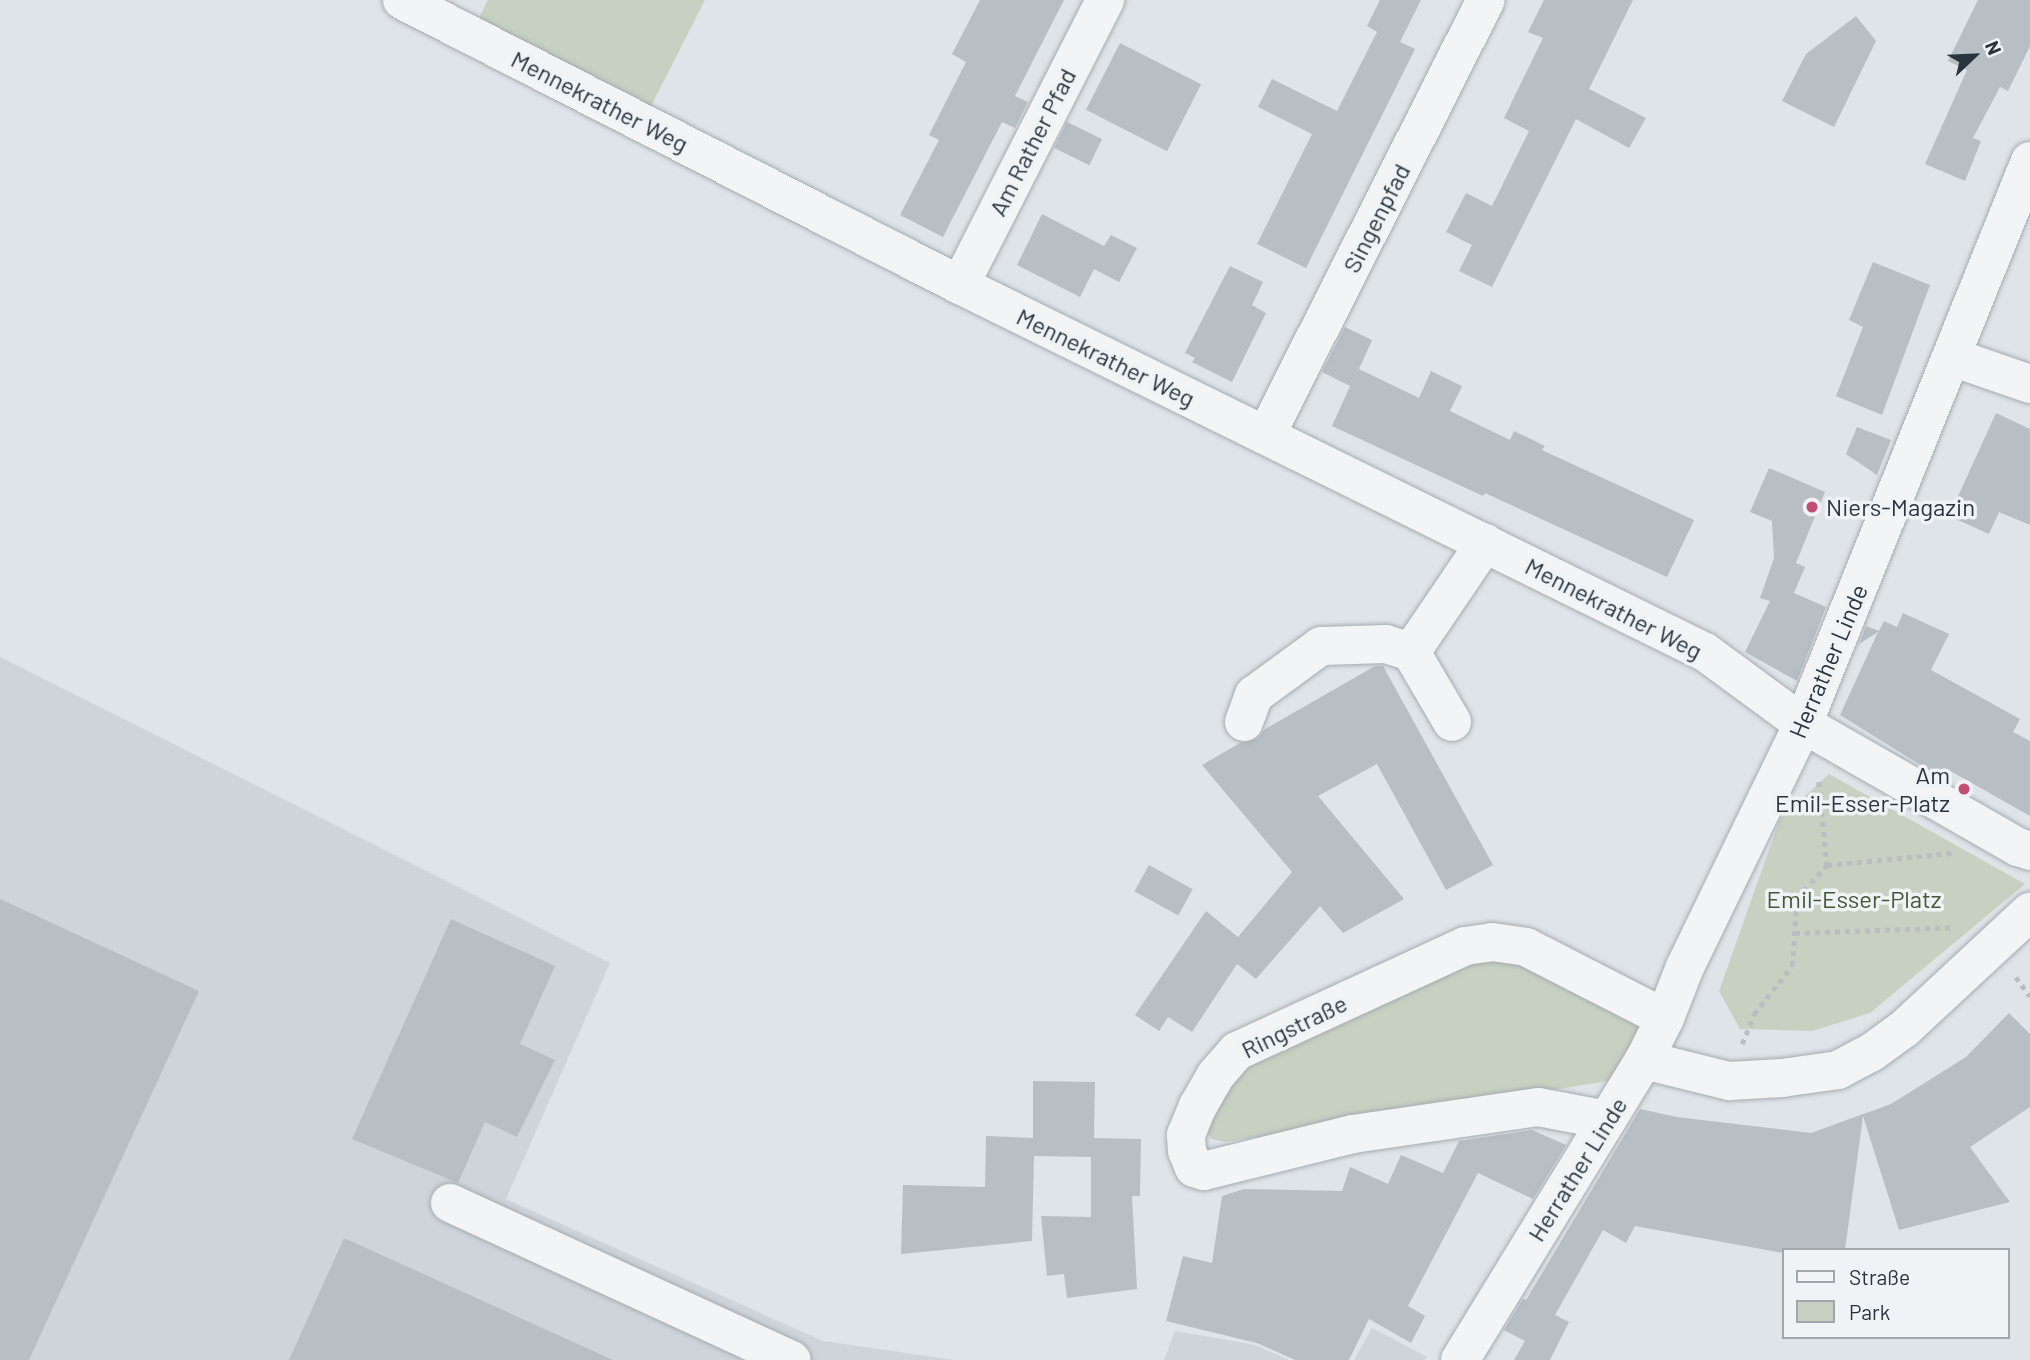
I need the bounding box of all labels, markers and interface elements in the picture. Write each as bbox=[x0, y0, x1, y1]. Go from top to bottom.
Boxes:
north arrow bbox=[1939, 21, 2009, 91]
text: N bbox=[1981, 37, 2007, 58]
street label: Mennekrather Weg bbox=[507, 44, 693, 158]
street label: Am Rather Pfad bbox=[982, 63, 1082, 221]
street label: Singenpfad bbox=[1336, 159, 1416, 277]
street label: Mennekrather Weg bbox=[1012, 301, 1200, 413]
place label: Niers-Magazin bbox=[1826, 493, 1975, 521]
marker: Niers-Magazin bbox=[1804, 499, 1820, 515]
street label: Mennekrather Weg bbox=[1521, 551, 1707, 665]
street label: Herrather Linde bbox=[1783, 580, 1873, 742]
place label: Am Emil-Esser-Platz bbox=[1775, 761, 1950, 817]
marker: Am Emil-Esser-Platz bbox=[1956, 781, 1972, 797]
park label: Emil-Esser-Platz bbox=[1767, 885, 1941, 913]
street label: Ringstraße bbox=[1237, 988, 1351, 1064]
street label: Herrather Linde bbox=[1521, 1092, 1633, 1246]
legend bbox=[1782, 1248, 2009, 1339]
text: Straße bbox=[1849, 1264, 1910, 1289]
text: Park bbox=[1849, 1299, 1890, 1324]

